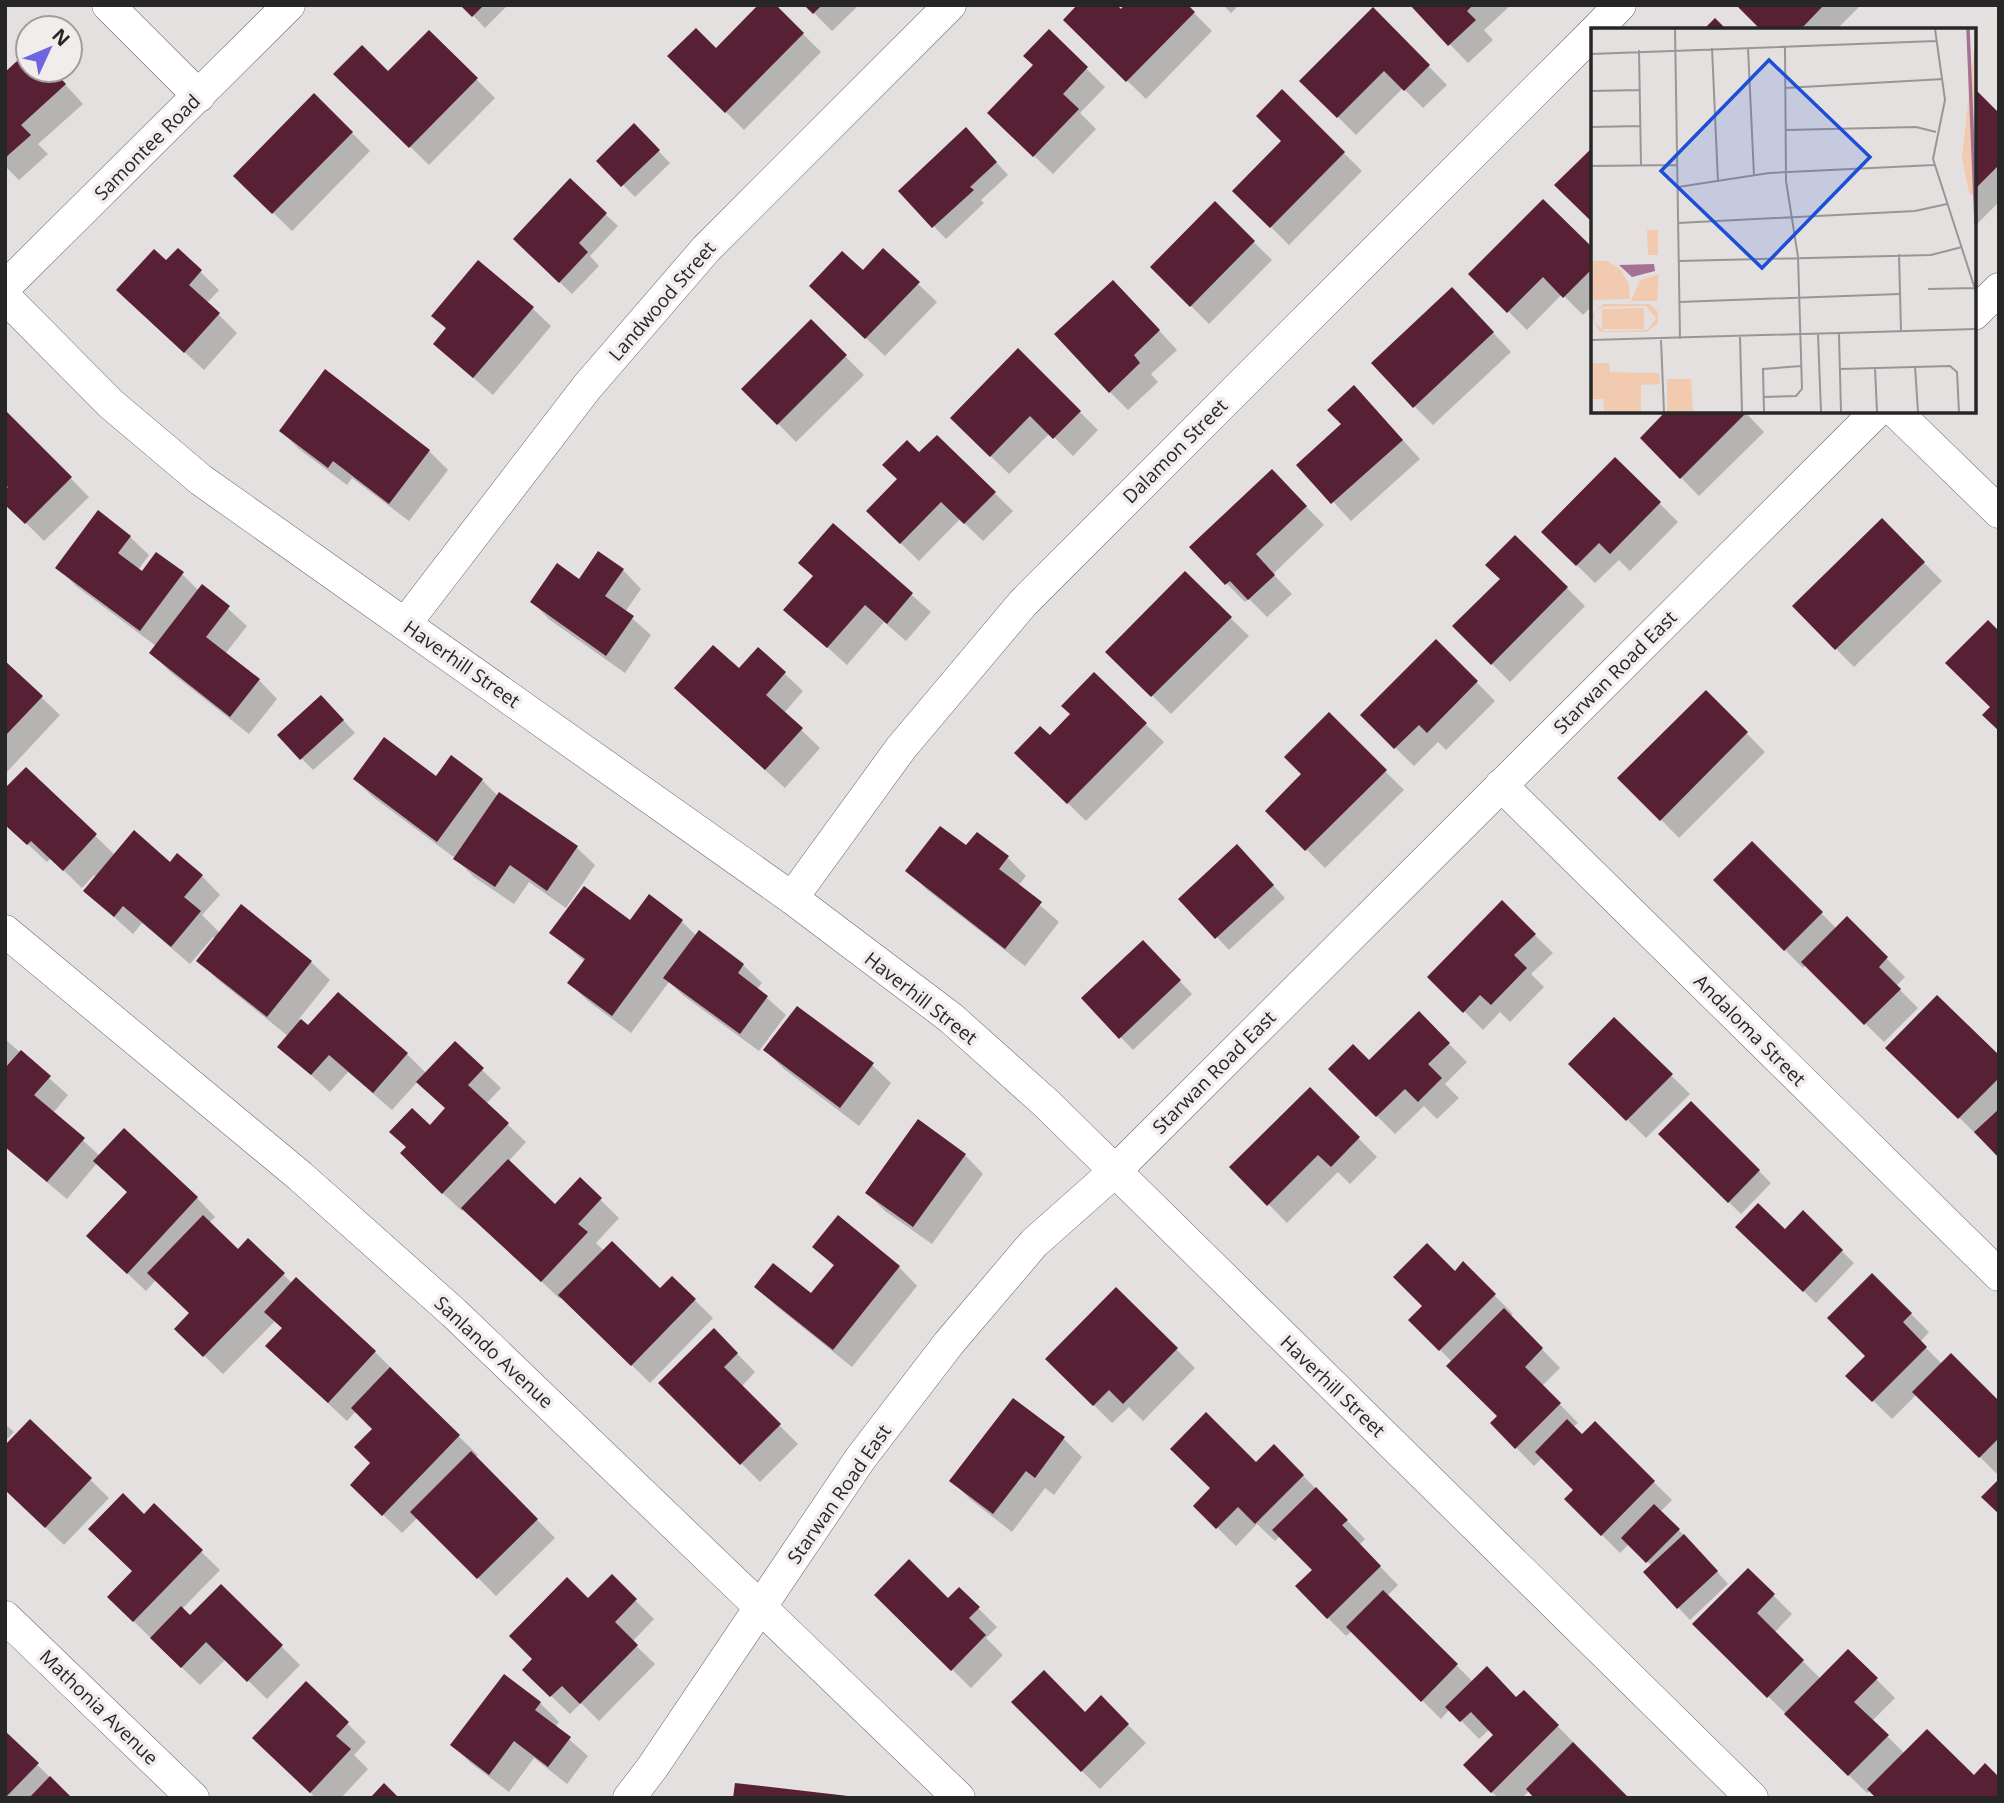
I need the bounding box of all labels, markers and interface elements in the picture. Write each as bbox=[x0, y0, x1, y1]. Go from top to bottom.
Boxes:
north arrow bbox=[14, 14, 84, 84]
text: N bbox=[47, 23, 76, 52]
inset map bbox=[1591, 28, 1976, 413]
street label: Samontee Road bbox=[88, 88, 206, 206]
street label: Landwood Street bbox=[603, 235, 721, 366]
street label: Dalamon Street bbox=[1117, 393, 1233, 509]
street label: Starwan Road East bbox=[1548, 604, 1683, 739]
street label: Haverhill Street bbox=[399, 614, 526, 714]
street label: Haverhill Street bbox=[859, 946, 983, 1050]
street label: Andaloma Street bbox=[1688, 968, 1812, 1092]
street label: Starwan Road East bbox=[1147, 1004, 1282, 1139]
street label: Sanlando Avenue bbox=[429, 1290, 559, 1414]
street label: Haverhill Street bbox=[1275, 1329, 1391, 1443]
street label: Starwan Road East bbox=[781, 1419, 897, 1569]
street label: Mathonia Avenue bbox=[34, 1644, 164, 1770]

